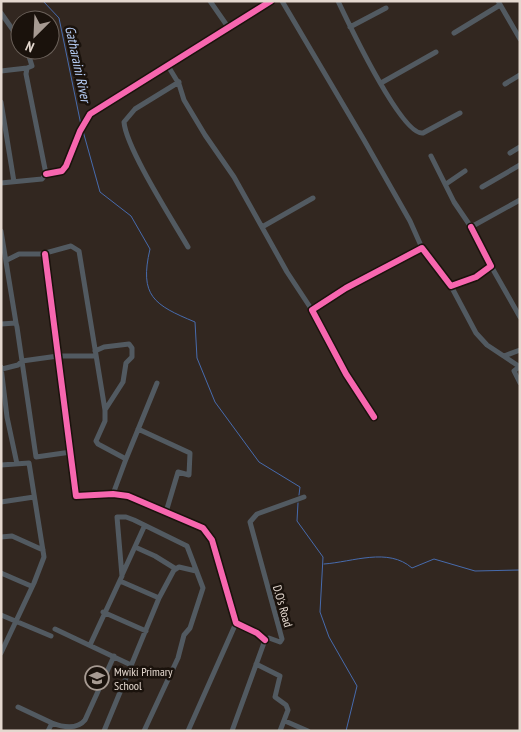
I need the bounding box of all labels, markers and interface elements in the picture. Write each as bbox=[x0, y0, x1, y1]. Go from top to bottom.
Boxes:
north arrow bbox=[10, 10, 60, 60]
water label: Gatharaini River bbox=[61, 24, 95, 106]
text: N bbox=[23, 37, 37, 57]
street label: D.O's Road bbox=[270, 583, 296, 629]
place label: Mwiki Primary School bbox=[114, 664, 173, 693]
school or university icon: Mwiki Primary School bbox=[84, 665, 110, 691]

